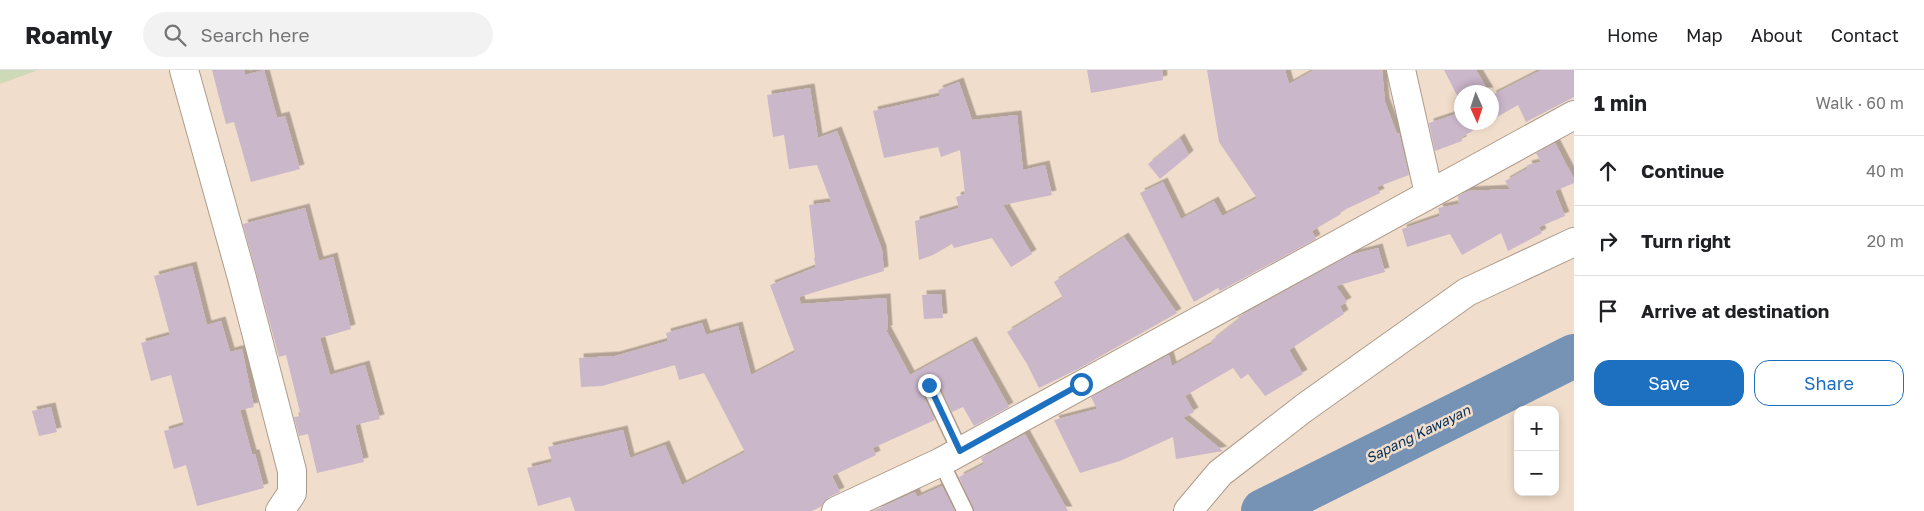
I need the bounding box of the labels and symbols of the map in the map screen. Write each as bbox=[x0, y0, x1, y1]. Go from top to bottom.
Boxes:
north arrow bbox=[1454, 85, 1499, 130]
route start bbox=[1070, 373, 1093, 396]
route end bbox=[918, 374, 941, 397]
water label: Sapang Kawayan bbox=[1363, 400, 1474, 466]

